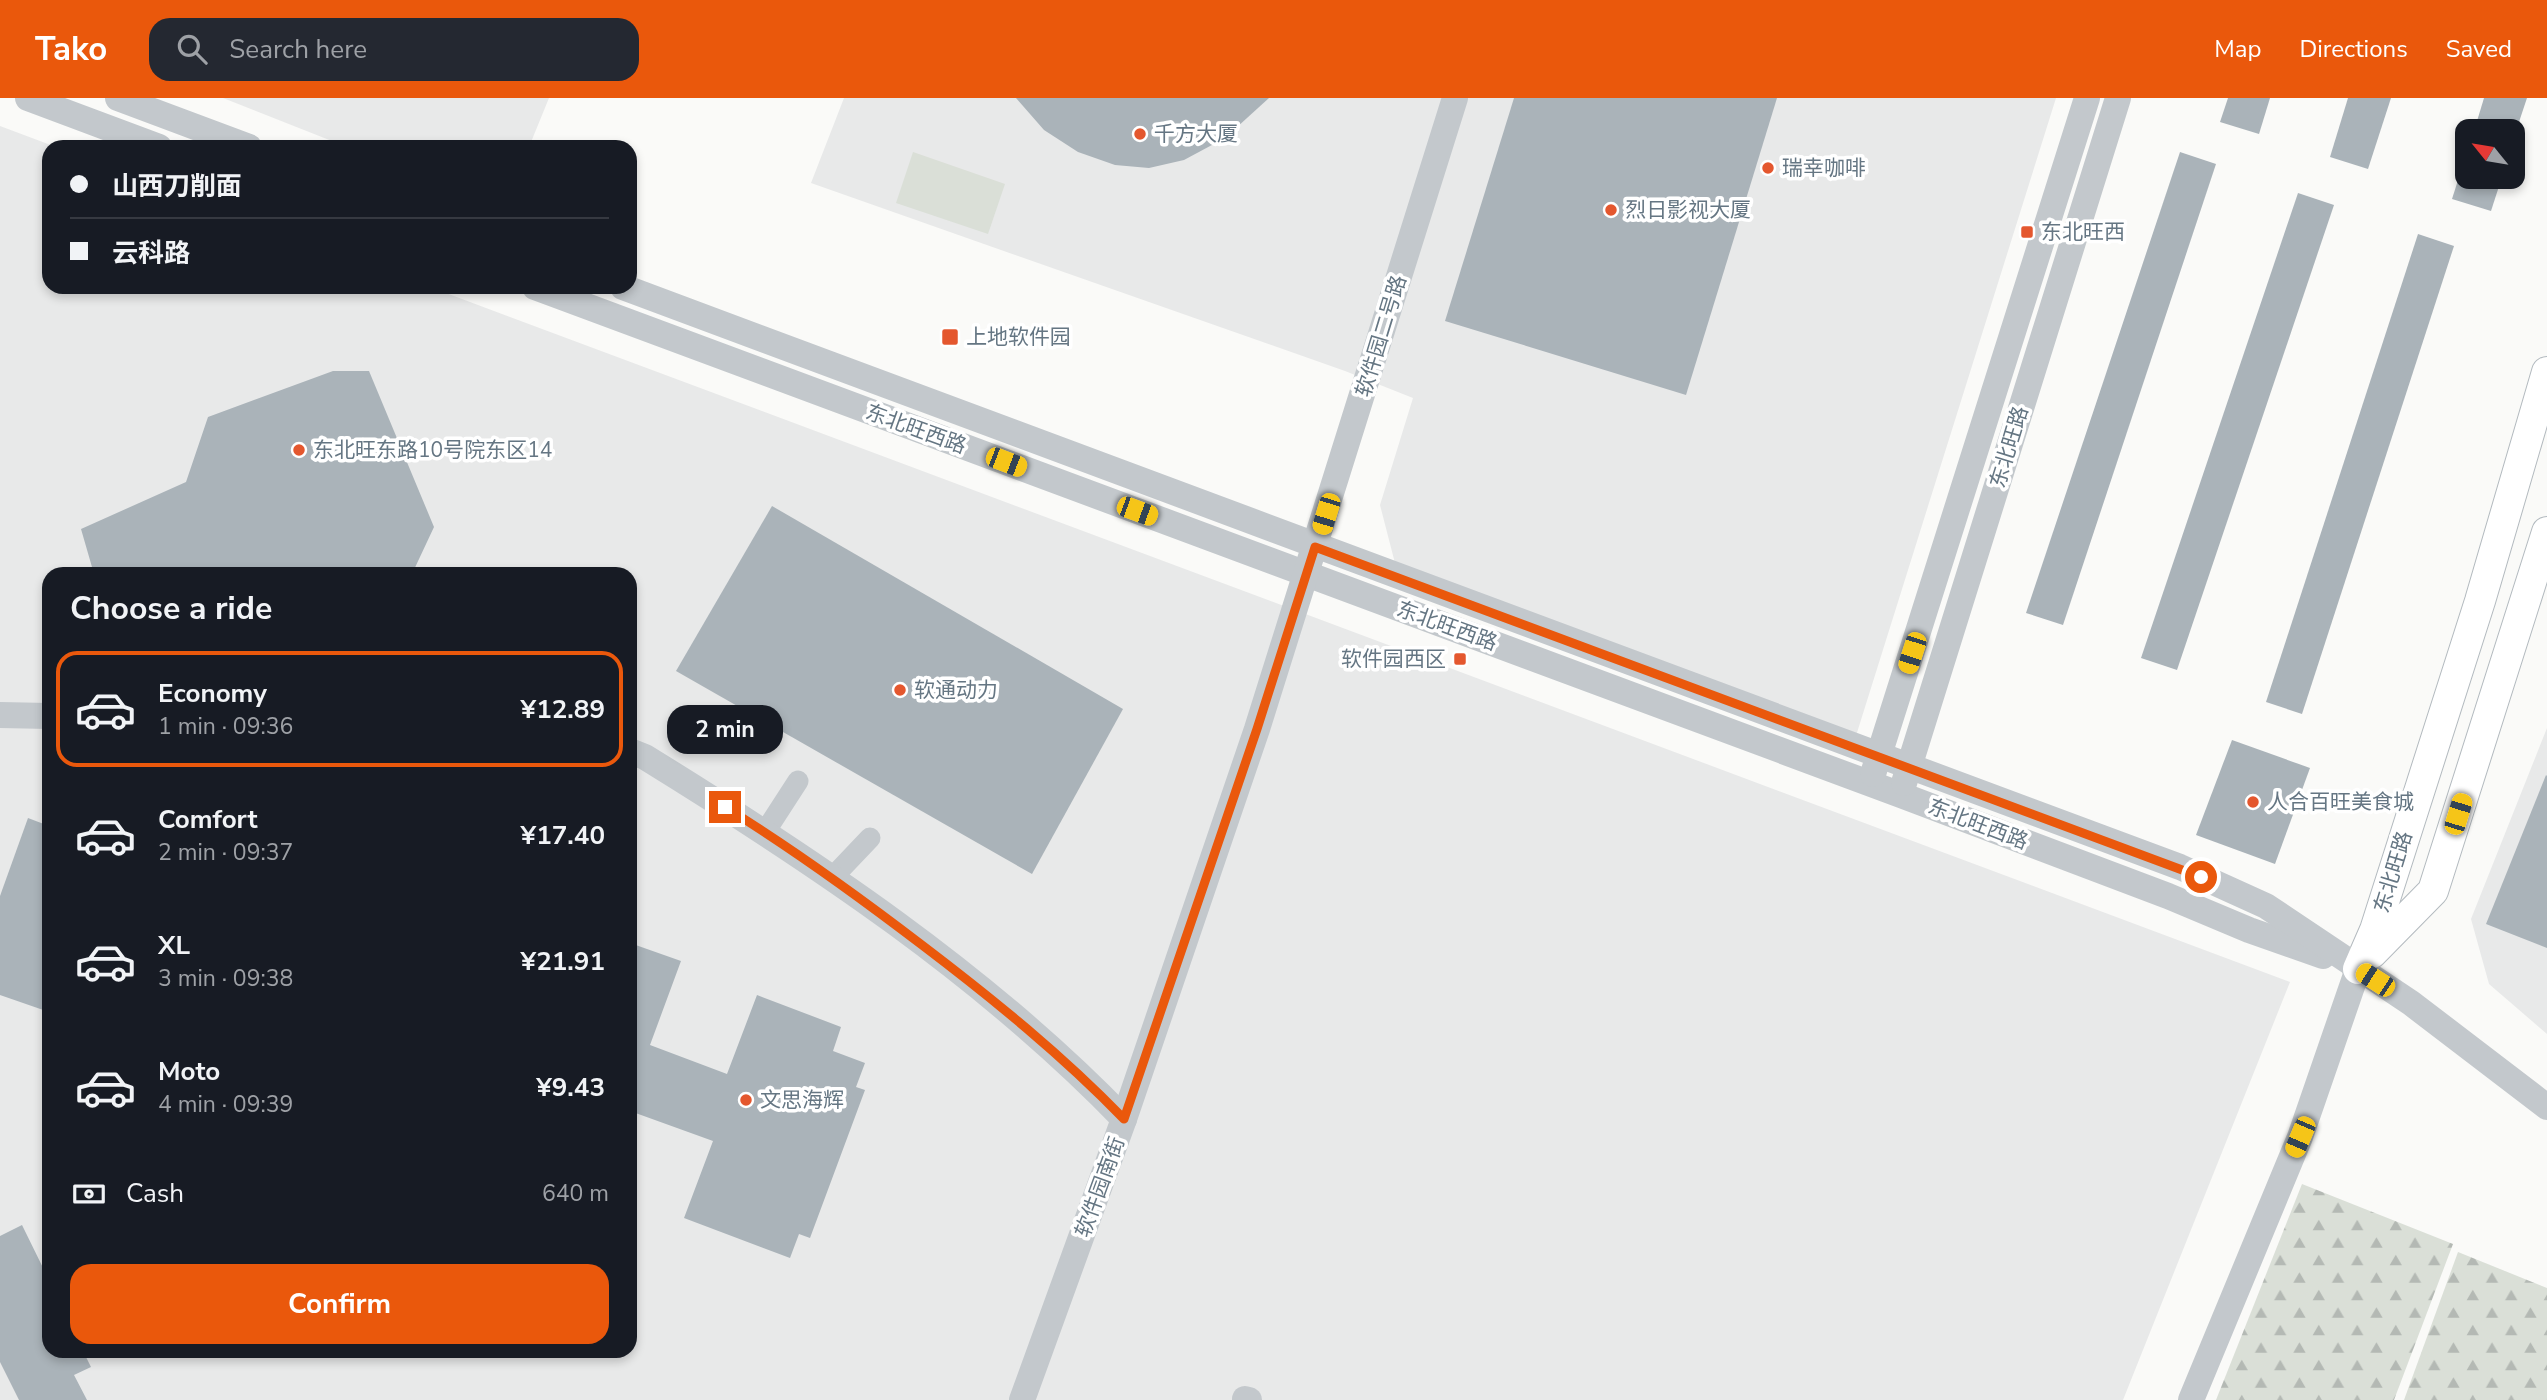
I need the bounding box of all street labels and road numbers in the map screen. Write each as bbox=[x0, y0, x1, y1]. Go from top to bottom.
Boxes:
street label: 软件园二号路 bbox=[1349, 272, 1413, 400]
street label: 东北旺西路 bbox=[862, 398, 970, 460]
street label: 东北旺路 bbox=[1983, 403, 2035, 491]
street label: 东北旺西路 bbox=[1393, 595, 1501, 657]
street label: 东北旺西路 bbox=[1924, 792, 2032, 856]
street label: 东北旺路 bbox=[2367, 828, 2419, 916]
street label: 软件园南街 bbox=[1069, 1133, 1131, 1241]

